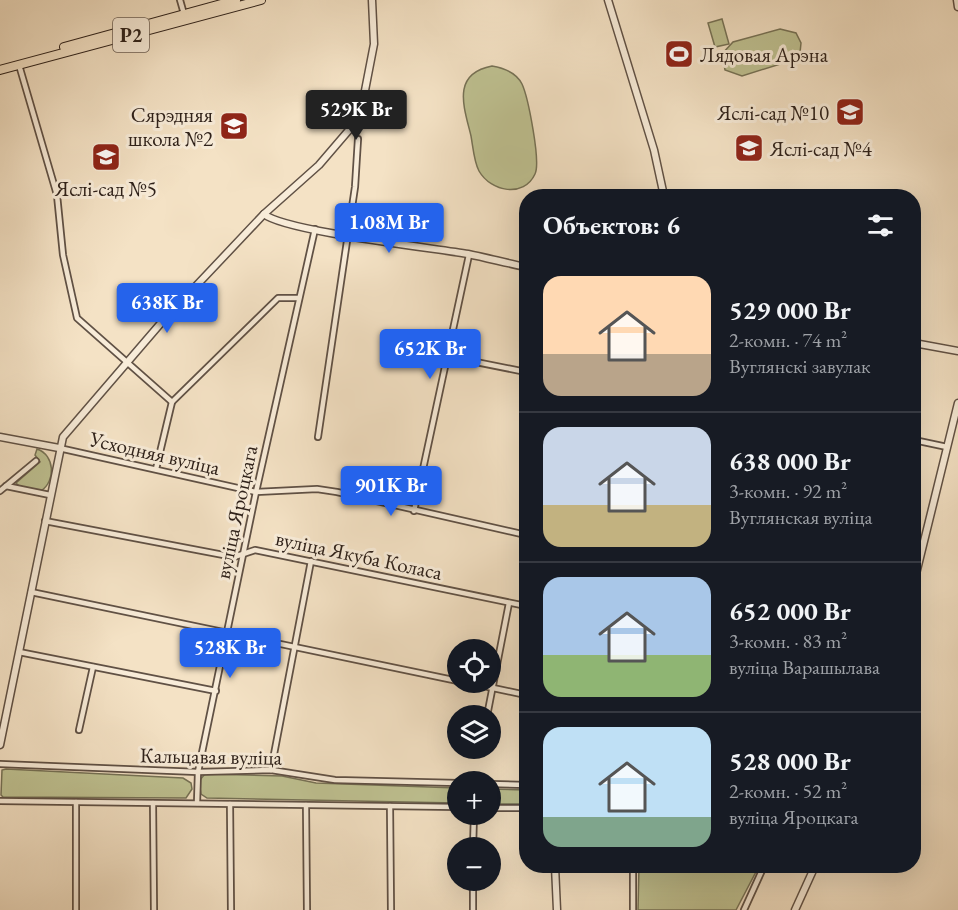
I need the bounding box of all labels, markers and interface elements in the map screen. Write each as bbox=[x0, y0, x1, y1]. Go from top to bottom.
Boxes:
road number: Р2 bbox=[113, 18, 149, 52]
sports icon: Лядовая Арэна bbox=[663, 38, 695, 70]
place label: Лядовая Арэна bbox=[700, 41, 829, 68]
pin: 529K Br bbox=[301, 90, 411, 141]
text: 529K Br bbox=[320, 96, 392, 122]
school or university icon: Яслі-сад №10 bbox=[834, 96, 866, 128]
place label: Яслі-сад №10 bbox=[716, 99, 829, 126]
place label: Сярэдняя школа №2 bbox=[128, 101, 213, 152]
school or university icon: Сярэдняя школа №2 bbox=[218, 110, 250, 142]
school or university icon: Яслі-сад №4 bbox=[733, 132, 765, 164]
place label: Яслі-сад №4 bbox=[769, 135, 873, 162]
school or university icon: Яслі-сад №5 bbox=[90, 141, 122, 173]
place label: Яслі-сад №5 bbox=[54, 175, 157, 202]
pin: 1.08M Br bbox=[327, 203, 451, 254]
text: Объектов: 6 bbox=[543, 208, 680, 242]
text: 1.08M Br bbox=[349, 209, 429, 235]
icon: filters bbox=[864, 209, 897, 242]
pin: 638K Br bbox=[112, 283, 222, 334]
text: 638K Br bbox=[131, 289, 203, 315]
text: 529 000 Br bbox=[729, 293, 851, 327]
icon: home bbox=[591, 300, 663, 372]
text: 2-комн. · 74 m² bbox=[729, 327, 847, 353]
pin: 652K Br bbox=[375, 329, 485, 380]
text: 652K Br bbox=[394, 335, 466, 361]
text: Вуглянскі завулак bbox=[729, 353, 871, 379]
street label: Усходняя вуліца bbox=[86, 425, 223, 481]
street label: вуліца Яроцкага bbox=[209, 442, 263, 581]
text: 638 000 Br bbox=[729, 444, 851, 478]
icon: home bbox=[591, 451, 663, 523]
pin: 901K Br bbox=[336, 466, 446, 517]
text: 901K Br bbox=[355, 472, 427, 498]
text: 3-комн. · 92 m² bbox=[729, 478, 847, 504]
text: Вуглянская вуліца bbox=[729, 504, 872, 530]
street label: вуліца Якуба Коласа bbox=[273, 524, 445, 586]
text: 652 000 Br bbox=[729, 594, 851, 628]
icon: home bbox=[591, 601, 663, 673]
pin: 528K Br bbox=[175, 628, 285, 679]
text: 3-комн. · 83 m² bbox=[729, 628, 847, 654]
text: 528K Br bbox=[194, 634, 266, 660]
map controls bbox=[447, 639, 501, 891]
button: locate bbox=[447, 639, 501, 693]
text: вуліца Варашылава bbox=[729, 654, 880, 680]
button: layers bbox=[447, 705, 501, 759]
street label: Кальцавая вуліца bbox=[140, 741, 283, 771]
text: 528 000 Br bbox=[729, 744, 851, 778]
icon: home bbox=[591, 751, 663, 823]
button: + bbox=[447, 771, 501, 825]
text: 2-комн. · 52 m² bbox=[729, 778, 847, 804]
text: вуліца Яроцкага bbox=[729, 804, 859, 830]
button: − bbox=[447, 837, 501, 891]

